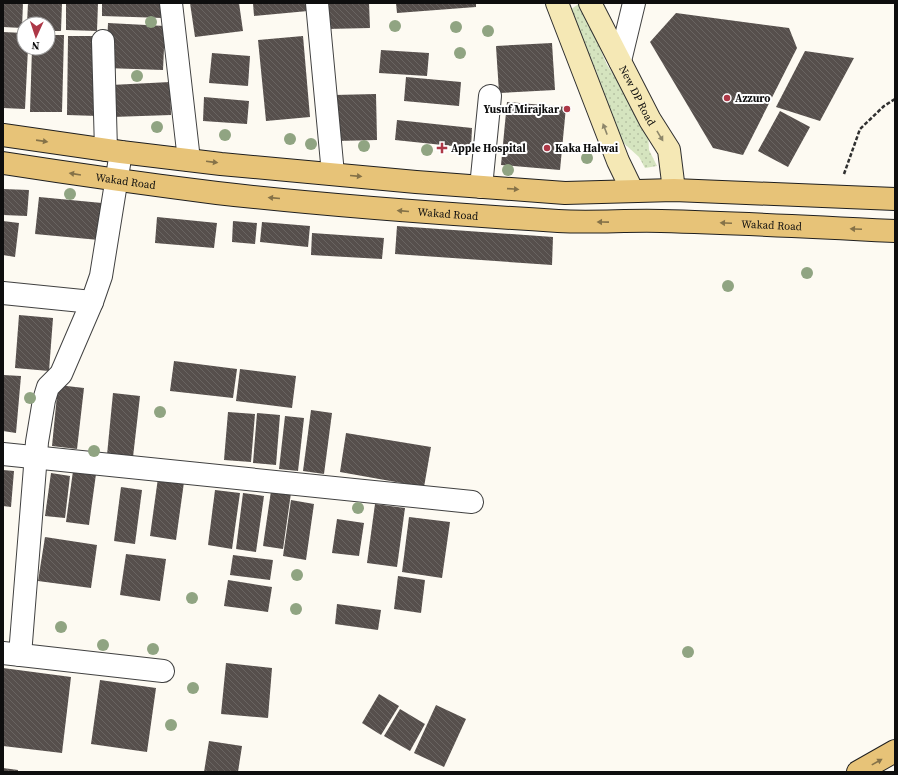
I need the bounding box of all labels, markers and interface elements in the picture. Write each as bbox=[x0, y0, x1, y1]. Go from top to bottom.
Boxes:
north arrow bbox=[16, 16, 56, 56]
text: N bbox=[31, 38, 40, 53]
street label: New DP Road bbox=[615, 63, 659, 130]
place label: Azzuro bbox=[735, 91, 770, 106]
marker: Azzuro bbox=[722, 93, 732, 103]
place label: Yusuf Mirajkar bbox=[483, 102, 560, 117]
marker: Yusuf Mirajkar bbox=[562, 104, 572, 114]
one-way arrow bbox=[602, 123, 608, 135]
one-way arrow bbox=[657, 130, 664, 142]
one-way arrow bbox=[36, 138, 48, 144]
place label: Apple Hospital bbox=[451, 141, 526, 156]
place label: Kaka Halwai bbox=[555, 141, 619, 156]
marker: Apple Hospital bbox=[436, 142, 448, 154]
marker: Kaka Halwai bbox=[542, 143, 552, 153]
one-way arrow bbox=[206, 159, 218, 166]
street label: Wakad Road bbox=[94, 170, 157, 193]
one-way arrow bbox=[69, 171, 81, 177]
one-way arrow bbox=[350, 173, 362, 180]
one-way arrow bbox=[507, 186, 519, 193]
one-way arrow bbox=[268, 195, 280, 202]
street label: Wakad Road bbox=[417, 205, 480, 224]
one-way arrow bbox=[397, 207, 409, 214]
street label: Wakad Road bbox=[741, 217, 803, 234]
one-way arrow bbox=[596, 219, 609, 225]
one-way arrow bbox=[719, 220, 732, 226]
one-way arrow bbox=[850, 226, 862, 233]
one-way arrow bbox=[871, 758, 882, 765]

